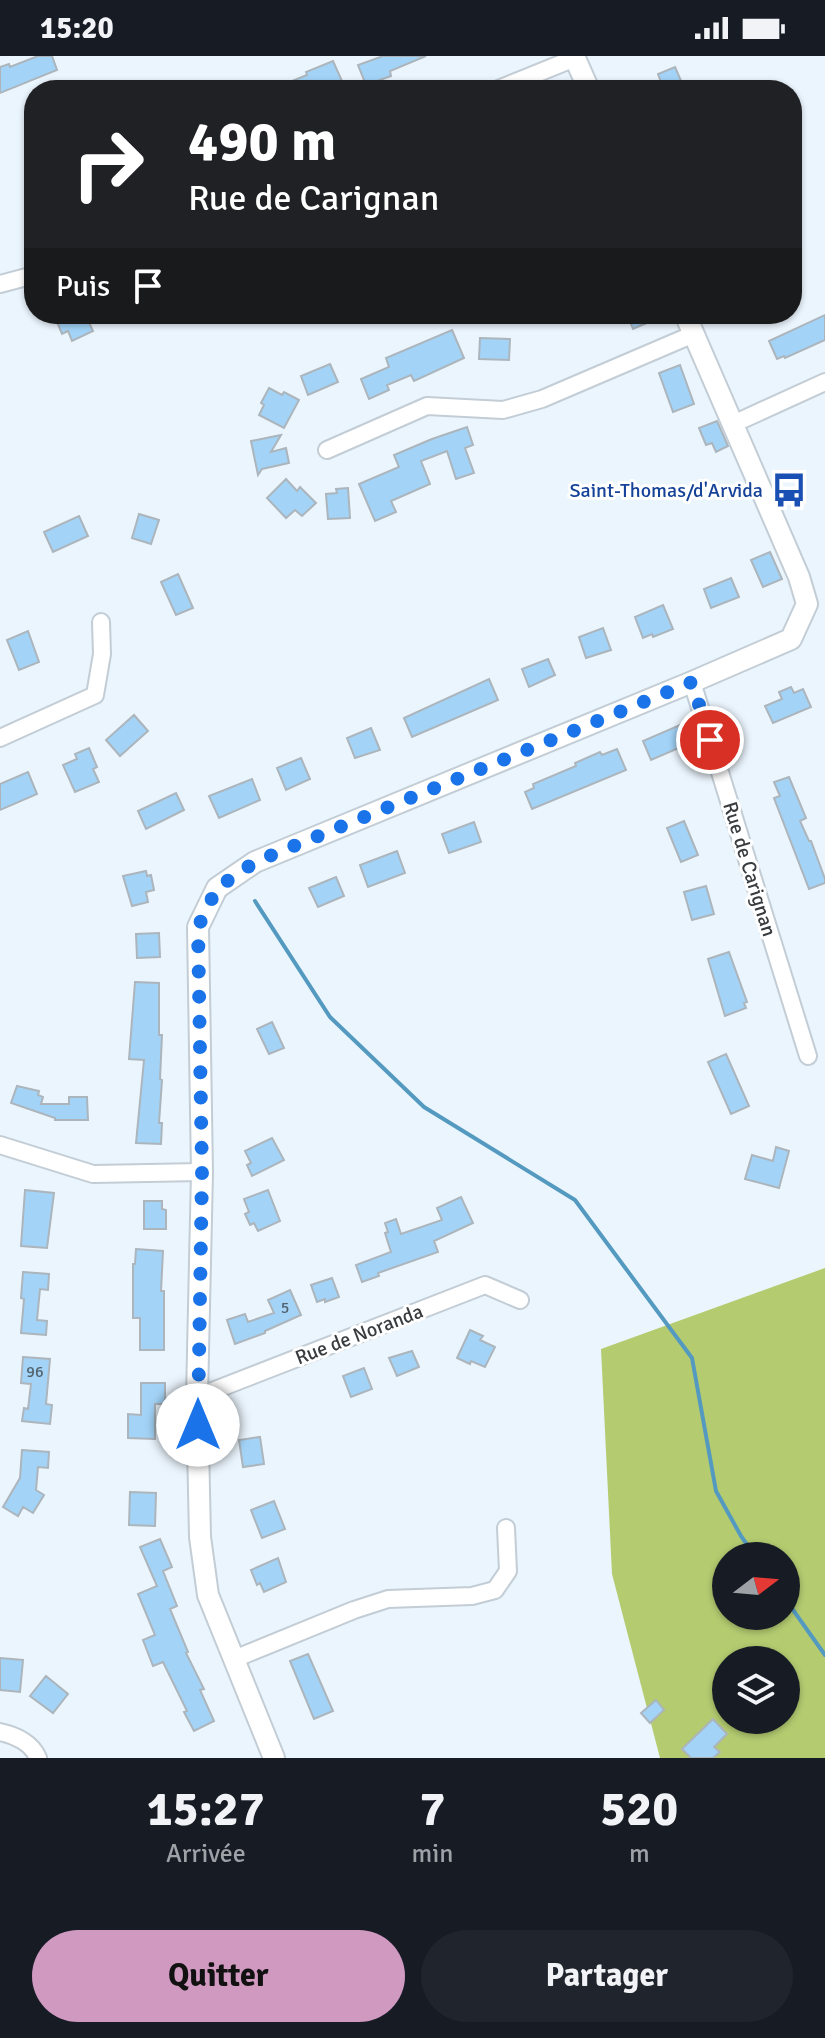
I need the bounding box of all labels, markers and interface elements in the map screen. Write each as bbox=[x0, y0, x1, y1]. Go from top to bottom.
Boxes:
text: 15:20 bbox=[40, 10, 114, 47]
text: 490 m bbox=[188, 107, 336, 176]
icon: right bbox=[56, 112, 160, 216]
text: Rue de Carignan bbox=[188, 176, 439, 221]
icon: arrive bbox=[126, 264, 170, 308]
text: Puis bbox=[56, 268, 110, 305]
bus stop icon: Saint-Thomas/d'Arvida bbox=[770, 471, 808, 509]
place label: Saint-Thomas/d'Arvida bbox=[569, 478, 763, 503]
pin bbox=[676, 706, 744, 774]
icon: arrive bbox=[688, 718, 732, 762]
street label: Rue de Carignan bbox=[717, 799, 782, 940]
house number: 5 bbox=[281, 1298, 289, 1318]
street label: Rue de Noranda bbox=[292, 1299, 427, 1370]
house number: 96 bbox=[26, 1362, 44, 1382]
position arrow bbox=[156, 1383, 240, 1467]
north arrow bbox=[712, 1542, 800, 1630]
map controls bbox=[712, 1542, 800, 1734]
button: layers bbox=[712, 1646, 800, 1734]
text: 15:27 bbox=[147, 1780, 265, 1839]
text: 7 bbox=[420, 1780, 445, 1839]
text: 520 bbox=[600, 1780, 678, 1839]
text: Arrivée bbox=[166, 1838, 246, 1870]
text: min bbox=[412, 1838, 454, 1870]
text: m bbox=[629, 1838, 650, 1870]
button: Quitter bbox=[32, 1930, 405, 2022]
button: Partager bbox=[421, 1930, 793, 2022]

